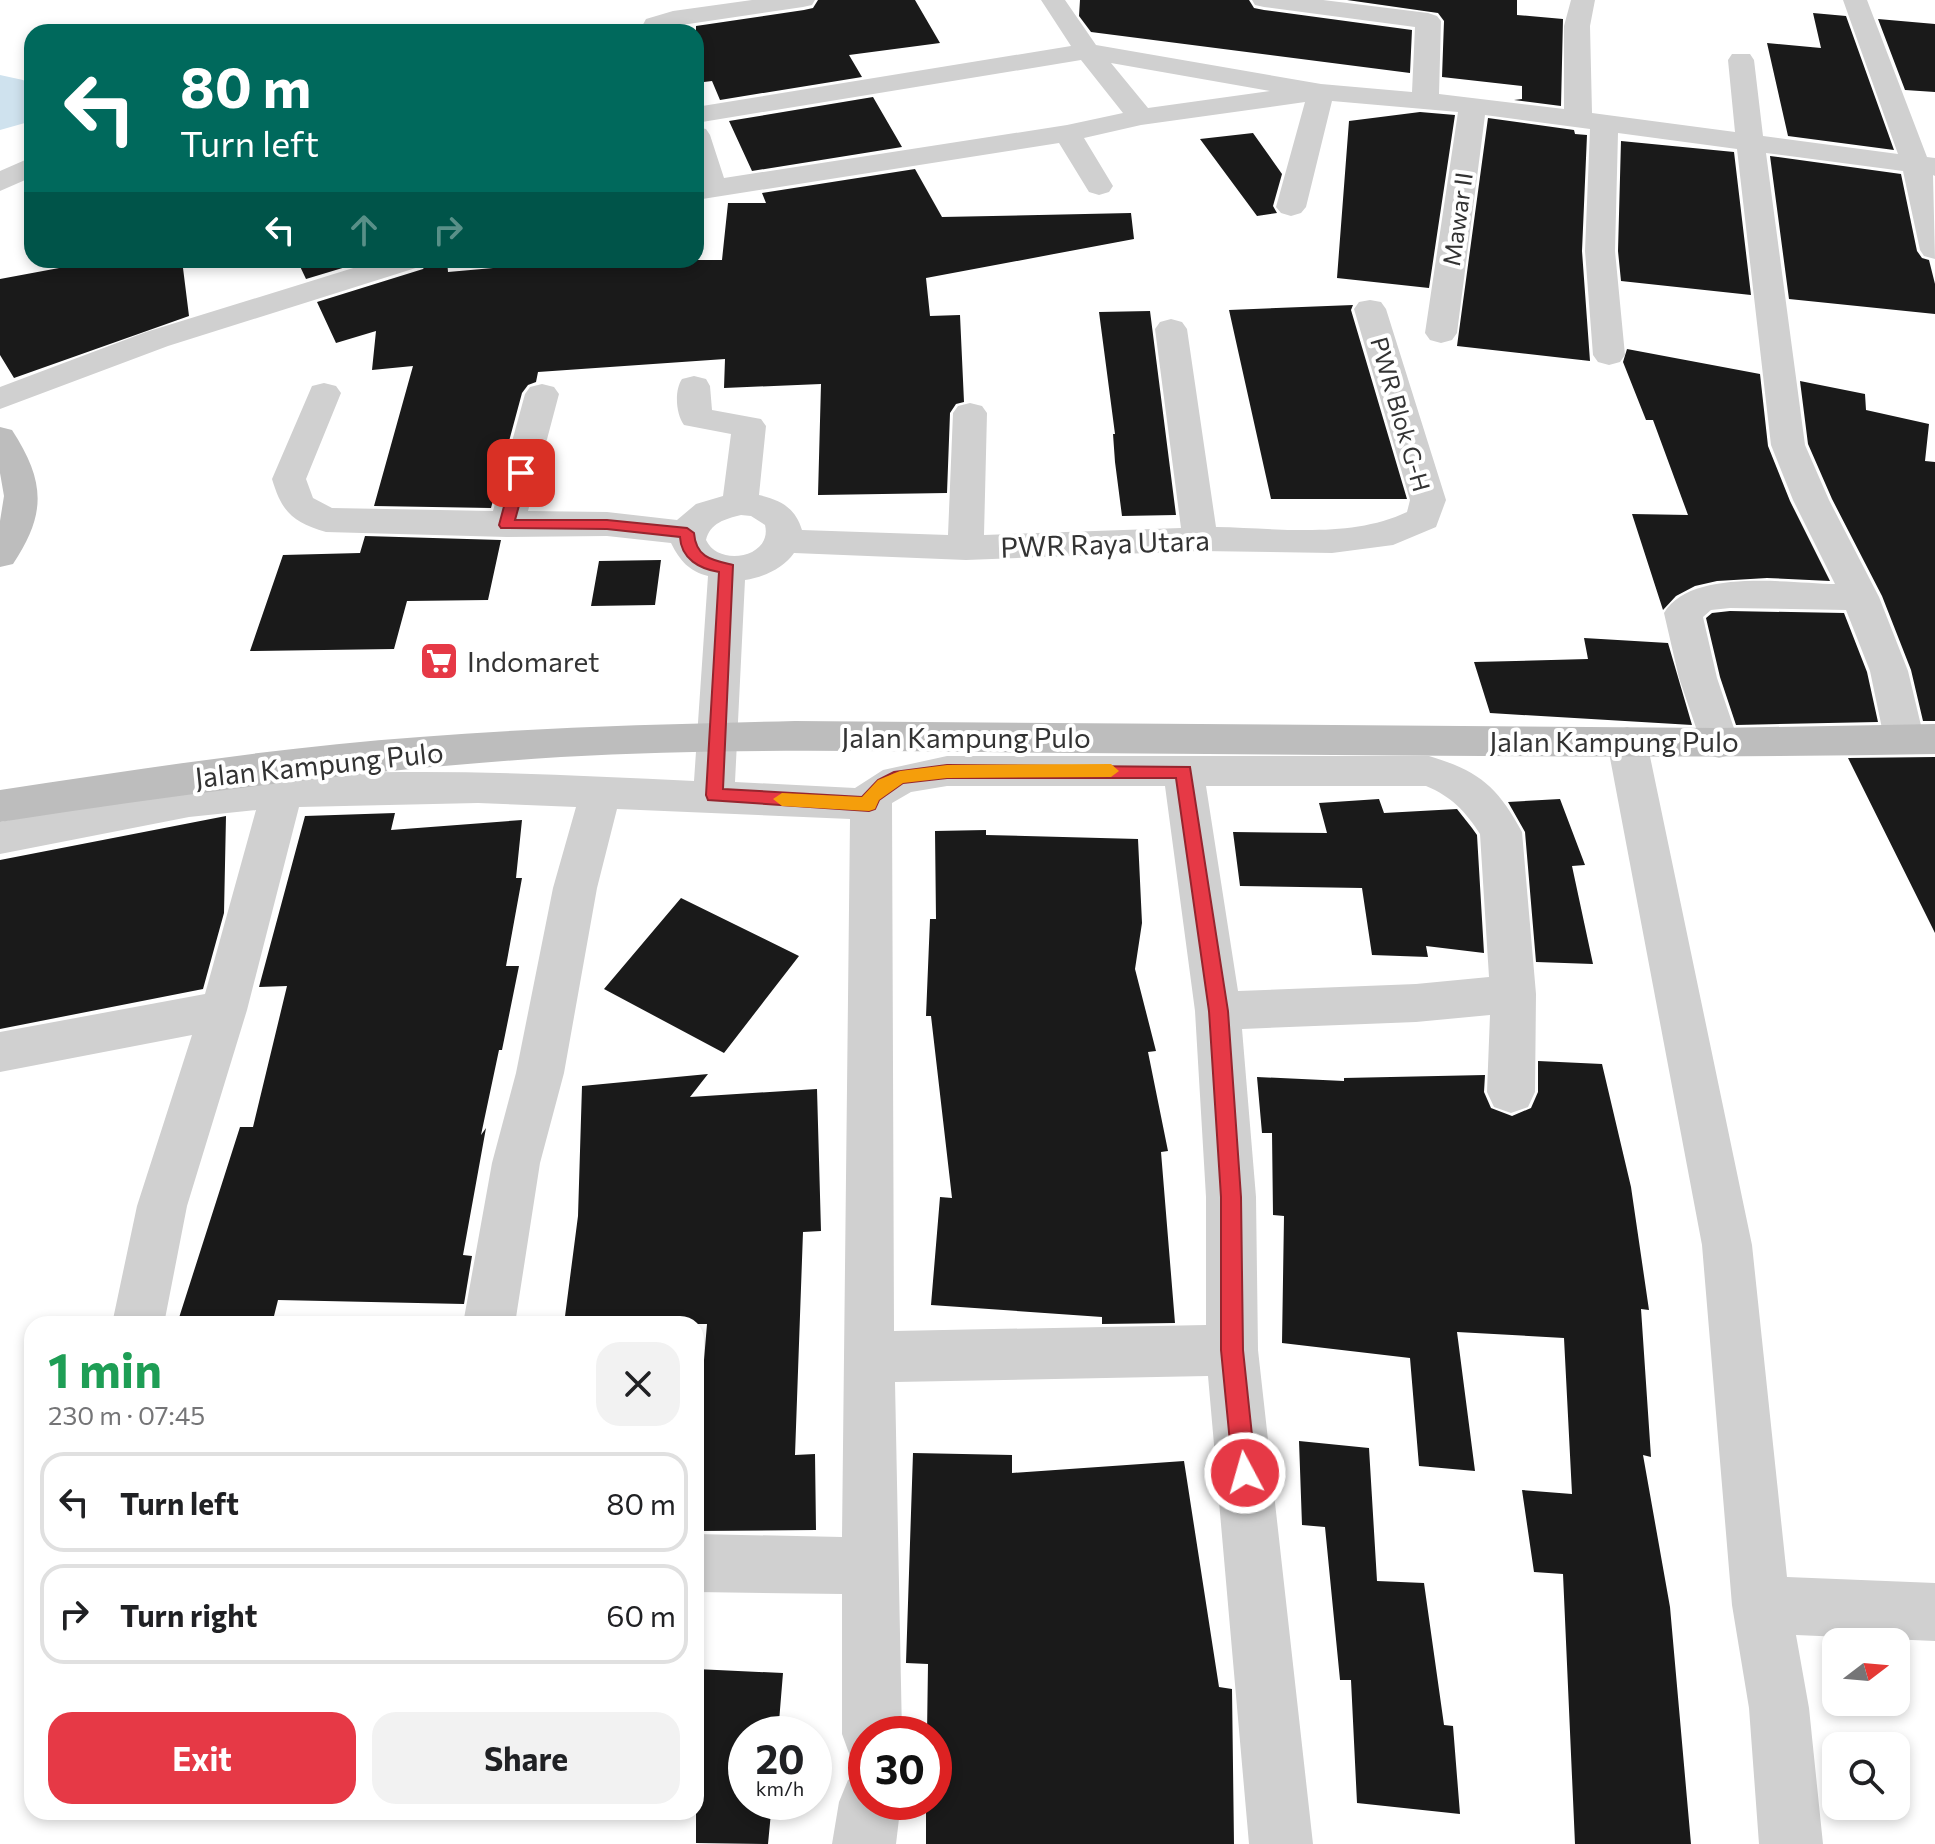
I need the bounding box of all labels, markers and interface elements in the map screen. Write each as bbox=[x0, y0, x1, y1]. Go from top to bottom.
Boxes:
text: 80 m bbox=[180, 51, 311, 120]
icon: left bbox=[48, 56, 152, 160]
text: Turn left bbox=[180, 120, 319, 164]
street label: Mawar II bbox=[1436, 170, 1478, 268]
icon: left bbox=[258, 208, 302, 252]
icon: ahead bbox=[342, 208, 386, 252]
icon: right bbox=[426, 208, 470, 252]
street label: PWR Blok G-H bbox=[1365, 333, 1437, 495]
pin bbox=[487, 439, 555, 507]
icon: arrive bbox=[499, 451, 543, 495]
street label: PWR Raya Utara bbox=[1000, 522, 1210, 564]
supermarket icon: Indomaret bbox=[418, 640, 460, 682]
place label: Indomaret bbox=[467, 644, 600, 678]
street label: Jalan Kampung Pulo bbox=[841, 720, 1091, 754]
street label: Jalan Kampung Pulo bbox=[1489, 724, 1739, 758]
street label: Jalan Kampung Pulo bbox=[193, 734, 445, 794]
text: 1 min bbox=[48, 1339, 162, 1398]
button: close bbox=[596, 1342, 680, 1426]
text: 230 m · 07:45 bbox=[48, 1399, 205, 1430]
position arrow bbox=[1203, 1431, 1287, 1515]
icon: left bbox=[52, 1480, 96, 1524]
text: Turn left bbox=[120, 1484, 239, 1521]
text: 80 m bbox=[606, 1484, 676, 1521]
icon: right bbox=[52, 1592, 96, 1636]
text: Turn right bbox=[120, 1596, 257, 1633]
text: 60 m bbox=[606, 1596, 676, 1633]
north arrow bbox=[1822, 1628, 1910, 1716]
map controls bbox=[1822, 1628, 1910, 1820]
button: Exit bbox=[48, 1712, 356, 1804]
button: Share bbox=[372, 1712, 680, 1804]
speed limit sign: 30 bbox=[848, 1716, 952, 1820]
button: search bbox=[1822, 1732, 1910, 1820]
text: 20 bbox=[755, 1733, 805, 1782]
text: km/h bbox=[756, 1776, 804, 1800]

